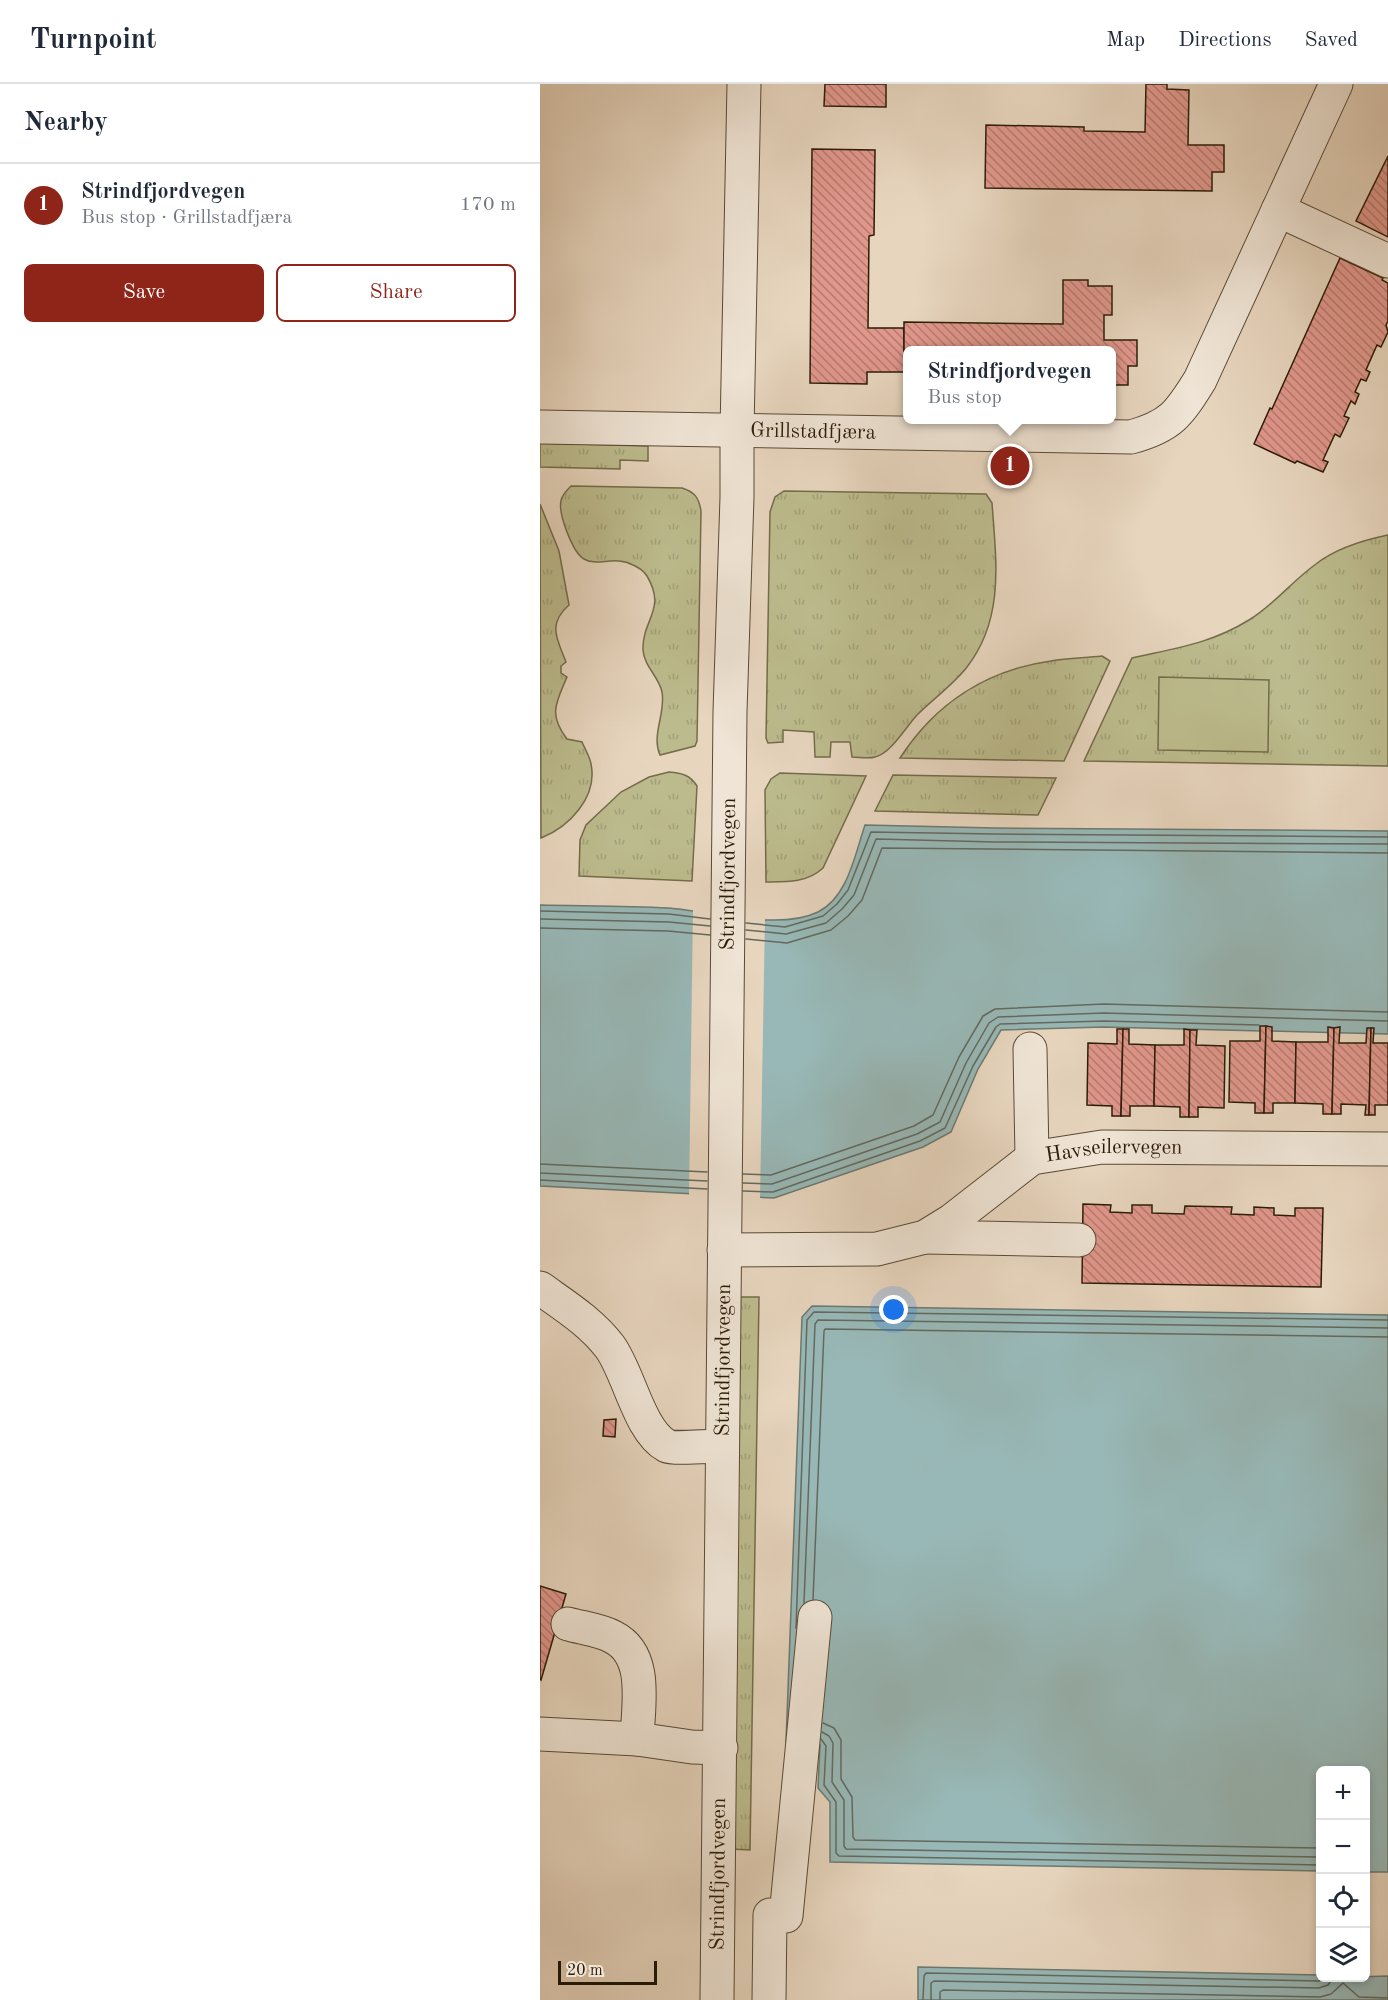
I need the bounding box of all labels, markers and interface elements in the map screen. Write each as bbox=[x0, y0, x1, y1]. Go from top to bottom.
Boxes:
text: Turnpoint bbox=[30, 27, 157, 55]
text: Map bbox=[1106, 30, 1145, 51]
text: Directions bbox=[1178, 30, 1272, 51]
text: Saved bbox=[1305, 30, 1358, 51]
text: Nearby bbox=[24, 110, 108, 136]
text: Strindfjordvegen bbox=[81, 181, 246, 203]
text: 1 bbox=[38, 195, 49, 215]
text: 170 m bbox=[460, 195, 516, 215]
text: Bus stop · Grillstadfjæra bbox=[81, 208, 292, 228]
button: Save bbox=[24, 264, 264, 322]
button: Share bbox=[276, 264, 516, 322]
popup bbox=[903, 346, 1116, 424]
text: Strindfjordvegen bbox=[927, 361, 1092, 383]
text: Bus stop bbox=[927, 388, 1002, 408]
street label: Grillstadfjæra bbox=[750, 420, 876, 443]
pin: 1 bbox=[990, 444, 1030, 488]
street label: Strindfjordvegen bbox=[717, 798, 740, 951]
street label: Havseilervegen bbox=[1044, 1136, 1183, 1166]
street label: Strindfjordvegen bbox=[712, 1284, 735, 1437]
your location bbox=[879, 1295, 908, 1324]
map controls bbox=[1316, 1766, 1370, 1982]
button: + bbox=[1316, 1766, 1370, 1820]
street label: Strindfjordvegen bbox=[707, 1797, 730, 1951]
button: − bbox=[1316, 1820, 1370, 1874]
button: locate bbox=[1316, 1874, 1370, 1928]
button: layers bbox=[1316, 1928, 1370, 1982]
scale bar bbox=[558, 1958, 657, 1986]
text: 20 m bbox=[567, 1963, 603, 1979]

